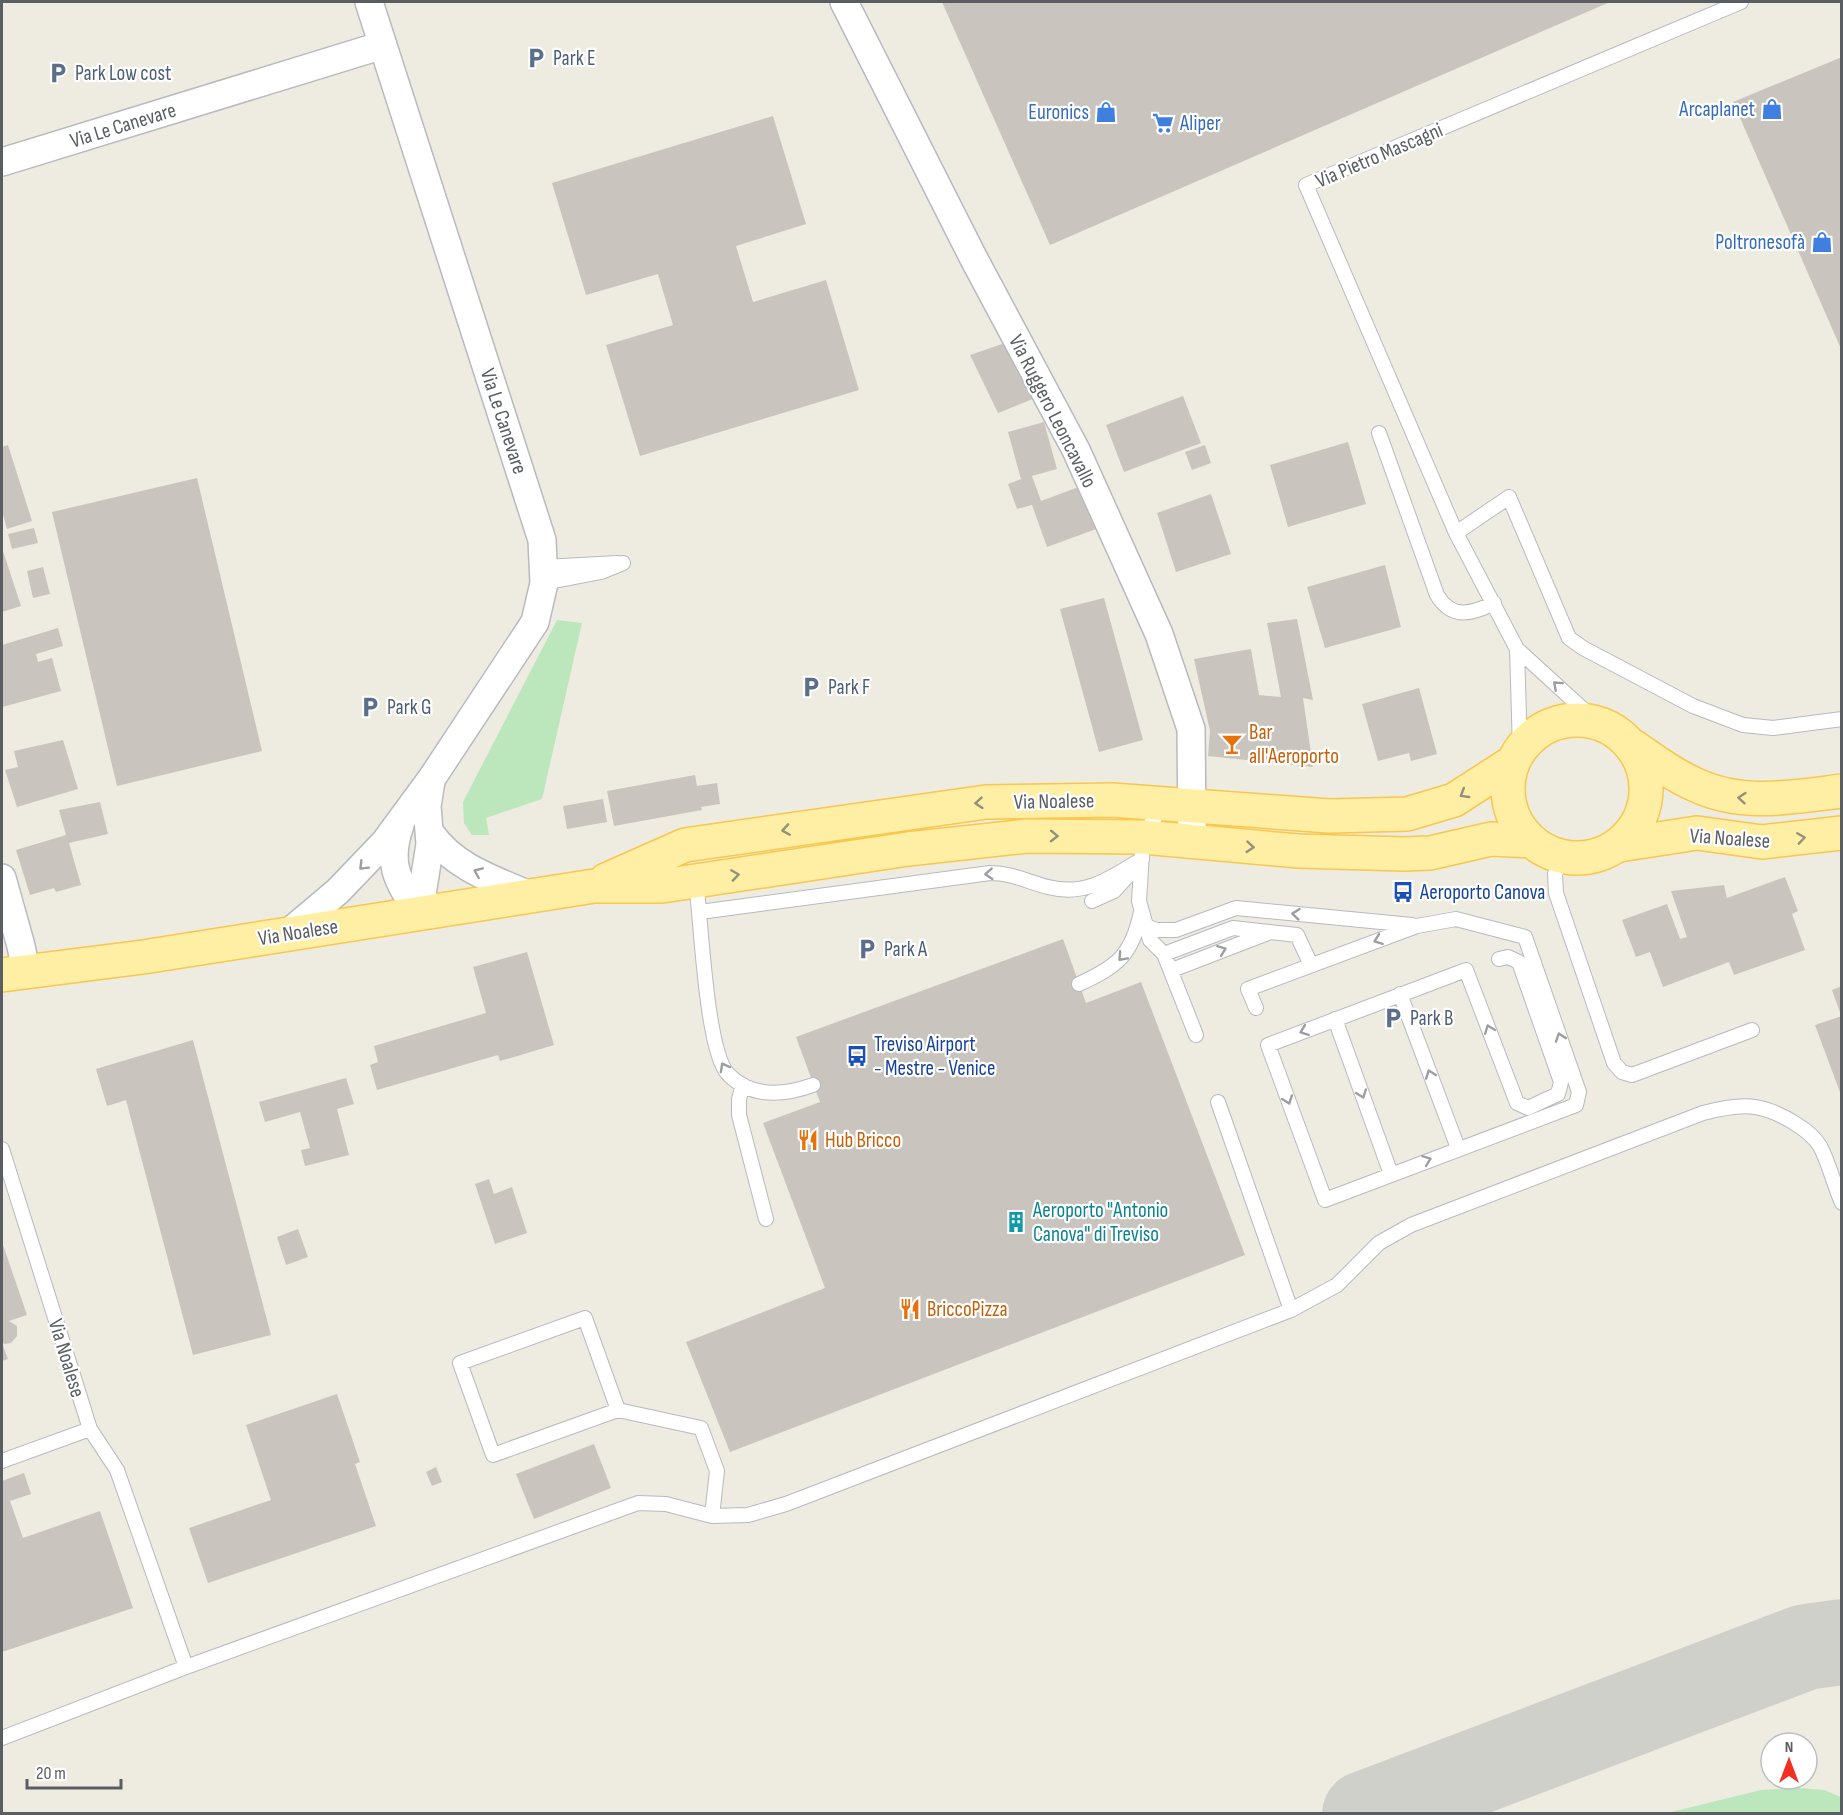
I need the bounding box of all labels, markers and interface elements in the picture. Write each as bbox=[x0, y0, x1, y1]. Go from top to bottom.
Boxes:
parking icon: Park E bbox=[524, 46, 548, 70]
place label: Park E bbox=[553, 46, 596, 71]
parking icon: Park Low cost bbox=[46, 61, 70, 85]
place label: Park Low cost bbox=[75, 61, 171, 86]
place label: Arcaplanet bbox=[1678, 97, 1755, 122]
shop icon: Arcaplanet bbox=[1760, 97, 1784, 121]
street label: Via Le Canevare bbox=[67, 98, 179, 153]
place label: Euronics bbox=[1028, 100, 1089, 125]
shop icon: Euronics bbox=[1094, 100, 1118, 124]
supermarket icon: Aliper bbox=[1151, 111, 1175, 135]
place label: Aliper bbox=[1179, 111, 1221, 136]
street label: Via Pietro Mascagni bbox=[1312, 117, 1447, 193]
place label: Poltronesofà bbox=[1715, 230, 1805, 255]
shop icon: Poltronesofà bbox=[1810, 230, 1834, 254]
street label: Via Ruggero Leoncavallo bbox=[1003, 331, 1102, 492]
street label: Via Le Canevare bbox=[475, 365, 532, 477]
parking icon: Park F bbox=[799, 675, 823, 699]
place label: Park F bbox=[828, 675, 870, 700]
one-way arrow bbox=[1553, 681, 1564, 692]
parking icon: Park G bbox=[358, 695, 382, 719]
place label: Park G bbox=[387, 695, 432, 720]
place label: Bar all'Aeroporto bbox=[1249, 720, 1339, 769]
bar icon: Bar all'Aeroporto bbox=[1220, 732, 1244, 756]
one-way arrow bbox=[1460, 787, 1470, 799]
street label: Via Noalese bbox=[1013, 788, 1095, 815]
one-way arrow bbox=[1737, 792, 1746, 805]
one-way arrow bbox=[975, 796, 984, 809]
one-way arrow bbox=[782, 823, 791, 835]
street label: Via Noalese bbox=[1689, 823, 1771, 854]
one-way arrow bbox=[1049, 829, 1058, 842]
one-way arrow bbox=[1797, 833, 1806, 845]
one-way arrow bbox=[1246, 840, 1255, 853]
one-way arrow bbox=[360, 858, 371, 869]
one-way arrow bbox=[985, 867, 994, 880]
one-way arrow bbox=[473, 868, 484, 880]
one-way arrow bbox=[731, 869, 740, 881]
bus stop icon: Aeroporto Canova bbox=[1391, 880, 1415, 904]
place label: Aeroporto Canova bbox=[1419, 880, 1545, 905]
one-way arrow bbox=[1292, 908, 1301, 921]
street label: Via Noalese bbox=[256, 914, 340, 951]
one-way arrow bbox=[1373, 933, 1384, 946]
parking icon: Park A bbox=[855, 937, 879, 961]
place label: Park A bbox=[884, 937, 928, 962]
one-way arrow bbox=[1216, 945, 1226, 958]
one-way arrow bbox=[1118, 950, 1129, 960]
parking icon: Park B bbox=[1381, 1006, 1405, 1030]
place label: Park B bbox=[1410, 1006, 1453, 1031]
one-way arrow bbox=[1299, 1024, 1310, 1036]
one-way arrow bbox=[1483, 1024, 1496, 1035]
place label: Treviso Airport - Mestre - Venice bbox=[874, 1032, 995, 1081]
one-way arrow bbox=[1554, 1032, 1567, 1043]
bus stop icon: Treviso Airport - Mestre - Venice bbox=[845, 1044, 869, 1068]
one-way arrow bbox=[720, 1062, 731, 1073]
one-way arrow bbox=[1425, 1069, 1437, 1080]
one-way arrow bbox=[1355, 1088, 1367, 1099]
one-way arrow bbox=[1281, 1093, 1293, 1104]
restaurant icon: Hub Bricco bbox=[796, 1128, 820, 1152]
place label: Hub Bricco bbox=[825, 1128, 901, 1153]
one-way arrow bbox=[1421, 1155, 1432, 1167]
place label: Aeroporto "Antonio Canova" di Treviso bbox=[1032, 1198, 1168, 1247]
building icon: Aeroporto "Antonio Canova" di Treviso bbox=[1004, 1210, 1028, 1234]
restaurant icon: BriccoPizza bbox=[898, 1297, 922, 1321]
place label: BriccoPizza bbox=[927, 1297, 1008, 1322]
street label: Via Noalese bbox=[43, 1316, 90, 1400]
north arrow bbox=[1759, 1731, 1819, 1791]
text: N bbox=[1785, 1738, 1793, 1757]
scale bar bbox=[27, 1752, 122, 1790]
text: 20 m bbox=[36, 1763, 66, 1784]

